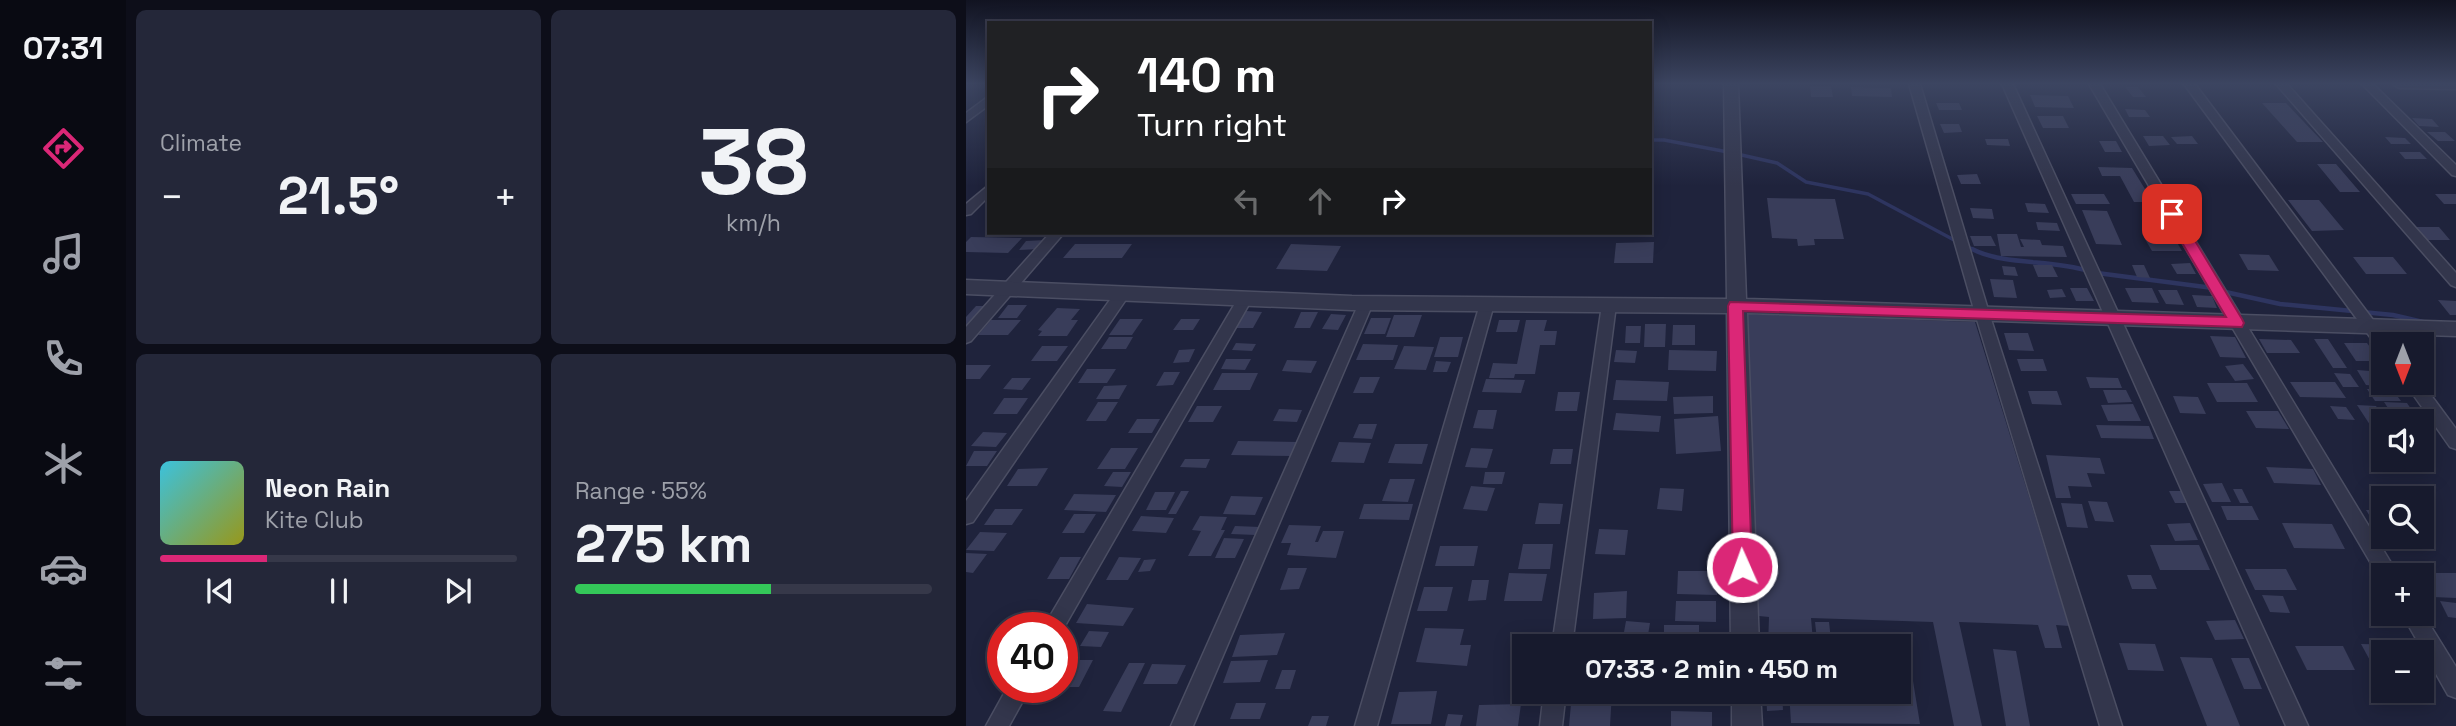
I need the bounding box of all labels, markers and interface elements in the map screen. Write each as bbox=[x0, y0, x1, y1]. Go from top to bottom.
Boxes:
text: 07:31 bbox=[23, 28, 103, 68]
text: 140 m bbox=[1137, 44, 1276, 106]
icon: right bbox=[1022, 49, 1113, 140]
text: 38 bbox=[699, 104, 808, 221]
text: Turn right bbox=[1137, 105, 1287, 145]
icon: directions bbox=[39, 124, 88, 173]
text: Climate bbox=[160, 128, 242, 158]
text: 21.5° bbox=[278, 163, 399, 229]
text: − bbox=[160, 173, 184, 221]
text: + bbox=[493, 173, 517, 221]
icon: left bbox=[1228, 182, 1266, 220]
icon: ahead bbox=[1301, 182, 1339, 220]
icon: right bbox=[1374, 182, 1412, 220]
pin bbox=[2142, 184, 2202, 244]
icon: arrive bbox=[2153, 195, 2191, 233]
text: km/h bbox=[726, 208, 781, 238]
icon: music bbox=[39, 229, 88, 278]
north arrow bbox=[2371, 332, 2434, 396]
map controls bbox=[2371, 332, 2434, 703]
icon: phone bbox=[39, 334, 88, 383]
button: sound bbox=[2371, 409, 2434, 472]
icon: climate bbox=[39, 439, 88, 488]
text: Neon Rain bbox=[265, 471, 390, 505]
text: Range · 55% bbox=[575, 476, 707, 506]
button: search bbox=[2371, 486, 2434, 549]
text: Kite Club bbox=[265, 505, 364, 535]
text: 275 km bbox=[575, 511, 752, 577]
position arrow bbox=[1705, 530, 1779, 604]
icon: car bbox=[39, 544, 88, 593]
button: + bbox=[2371, 563, 2434, 626]
icon: previous bbox=[201, 572, 239, 610]
icon: pause bbox=[320, 572, 358, 610]
icon: next bbox=[439, 572, 477, 610]
speed limit sign: 40 bbox=[987, 612, 1078, 703]
button: − bbox=[2371, 640, 2434, 703]
icon: filters bbox=[39, 649, 88, 698]
text: 07:33 · 2 min · 450 m bbox=[1585, 652, 1838, 686]

